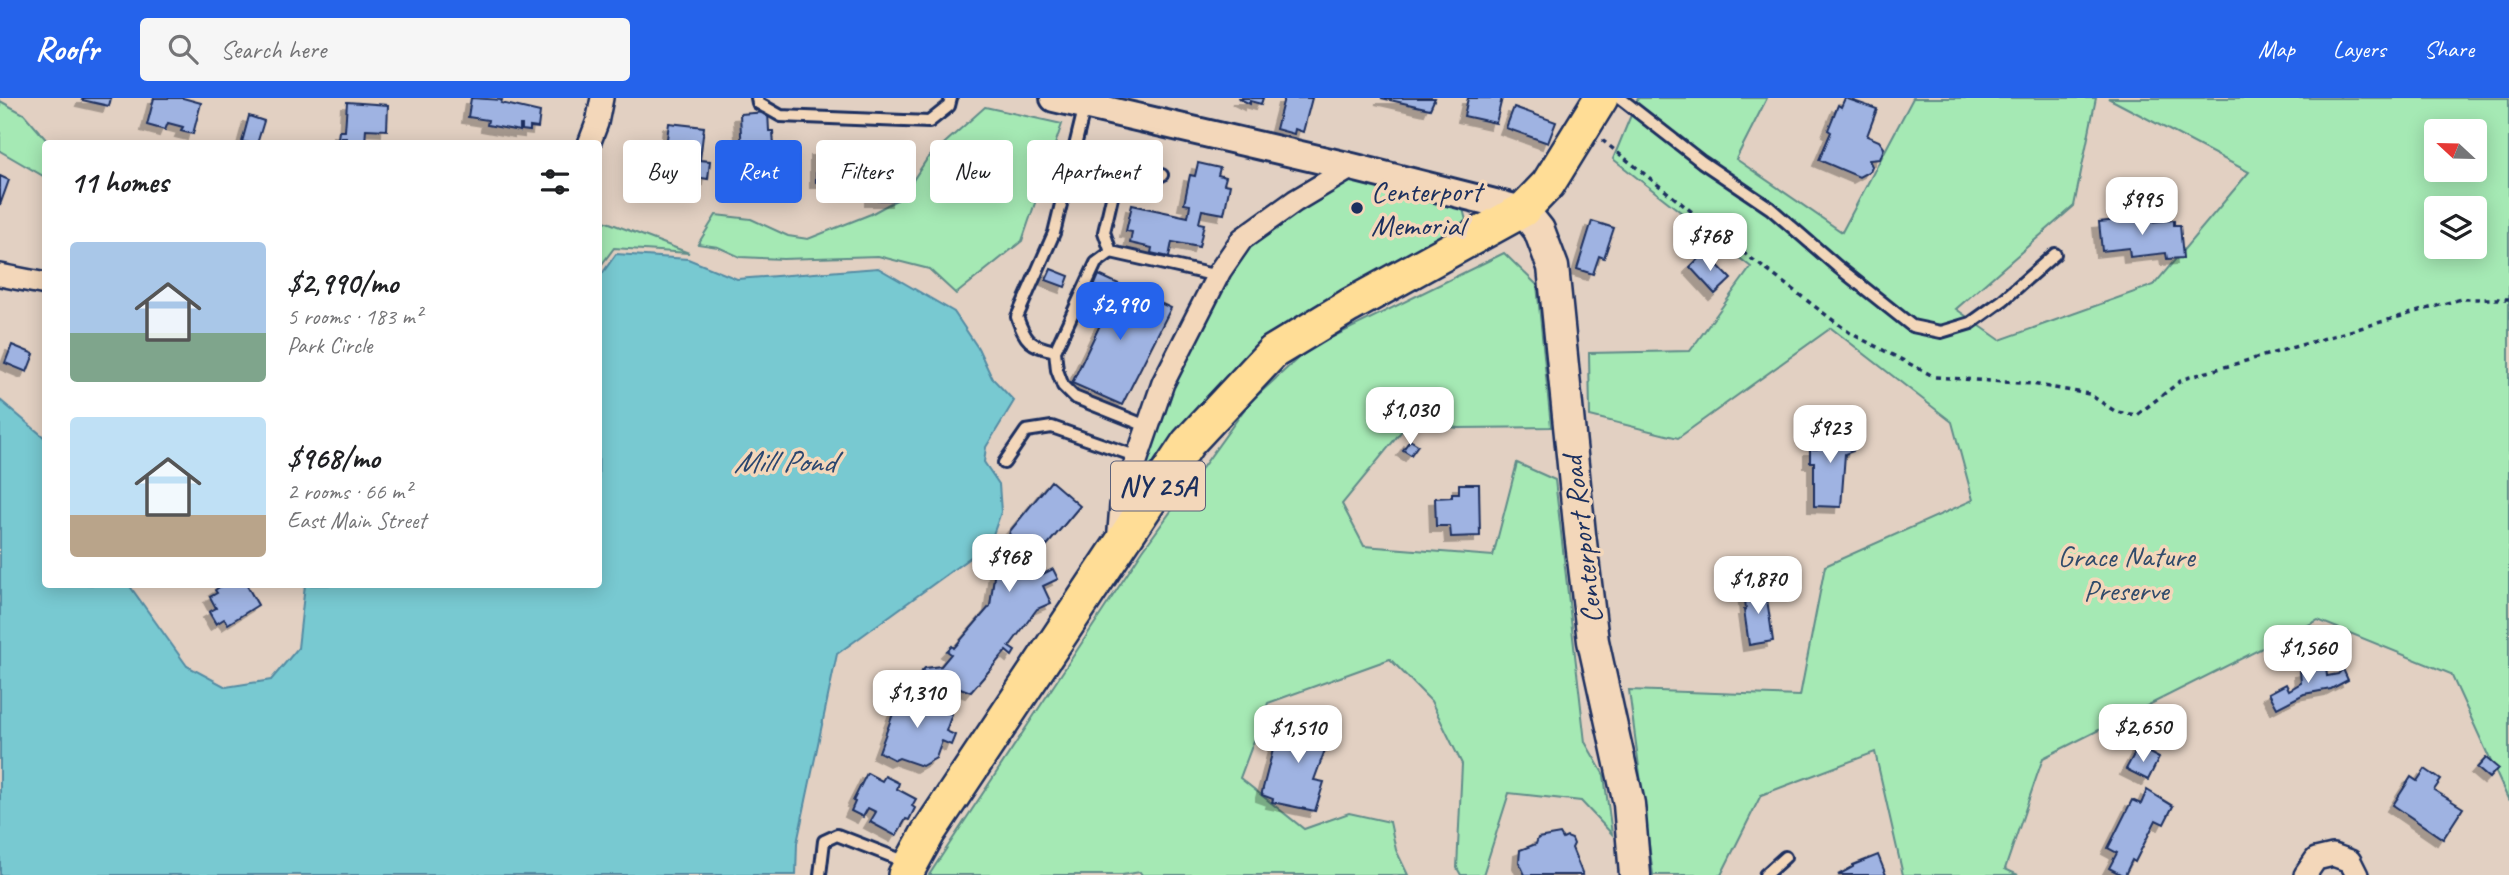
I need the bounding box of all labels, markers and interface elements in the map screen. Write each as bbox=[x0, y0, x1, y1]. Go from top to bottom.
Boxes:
search box bbox=[140, 18, 630, 81]
text: Roofr bbox=[35, 28, 98, 70]
icon: search bbox=[164, 30, 202, 68]
text: Search here bbox=[220, 33, 326, 66]
text: Map bbox=[2258, 34, 2295, 64]
text: Layers bbox=[2333, 34, 2386, 64]
text: Share bbox=[2424, 34, 2474, 64]
north arrow bbox=[2424, 119, 2487, 182]
map controls bbox=[2424, 119, 2487, 259]
chip: Buy bbox=[623, 140, 701, 203]
chip: Rent bbox=[715, 140, 802, 203]
chip: Filters bbox=[816, 140, 916, 203]
chip: New bbox=[930, 140, 1013, 203]
chip: Apartment bbox=[1027, 140, 1163, 203]
text: 11 homes bbox=[70, 163, 168, 201]
icon: filters bbox=[536, 163, 574, 201]
place label: Centerport Memorial bbox=[1371, 172, 1486, 244]
pin: $995 bbox=[2101, 178, 2183, 237]
text: $995 bbox=[2122, 185, 2162, 214]
button: layers bbox=[2424, 196, 2487, 259]
marker: Centerport Memorial bbox=[1349, 200, 1365, 216]
pin: $768 bbox=[1669, 214, 1751, 273]
text: $768 bbox=[1689, 221, 1731, 250]
text: $2,990/mo bbox=[287, 264, 398, 302]
icon: home bbox=[126, 270, 210, 354]
pin: $2,990 bbox=[1063, 282, 1177, 342]
text: $2,990 bbox=[1092, 290, 1148, 319]
text: 5 rooms · 183 m² bbox=[287, 302, 422, 331]
text: Park Circle bbox=[287, 331, 372, 360]
pin: $1,030 bbox=[1353, 388, 1467, 447]
text: $1,030 bbox=[1382, 395, 1438, 424]
pin: $923 bbox=[1789, 406, 1871, 465]
text: $923 bbox=[1809, 413, 1851, 442]
text: $968/mo bbox=[287, 439, 380, 477]
water label: Mill Pond bbox=[734, 441, 844, 482]
icon: home bbox=[126, 445, 210, 529]
street label: Centerport Road bbox=[1552, 450, 1611, 626]
road number: NY 25A bbox=[1111, 462, 1205, 510]
text: 2 rooms · 66 m² bbox=[287, 477, 411, 506]
text: East Main Street bbox=[287, 506, 426, 535]
pin: $968 bbox=[968, 534, 1050, 594]
park label: Grace Nature Preserve bbox=[2058, 537, 2197, 609]
text: $968 bbox=[988, 542, 1030, 571]
pin: $1,870 bbox=[1701, 556, 1815, 616]
text: $1,870 bbox=[1730, 564, 1786, 593]
pin: $1,560 bbox=[2251, 626, 2365, 685]
text: $1,560 bbox=[2280, 633, 2336, 662]
pin: $1,310 bbox=[860, 670, 974, 730]
text: $1,310 bbox=[889, 678, 945, 707]
pin: $2,650 bbox=[2086, 704, 2200, 764]
pin: $1,510 bbox=[1241, 706, 1355, 765]
text: $2,650 bbox=[2115, 712, 2171, 741]
text: $1,510 bbox=[1270, 713, 1326, 742]

